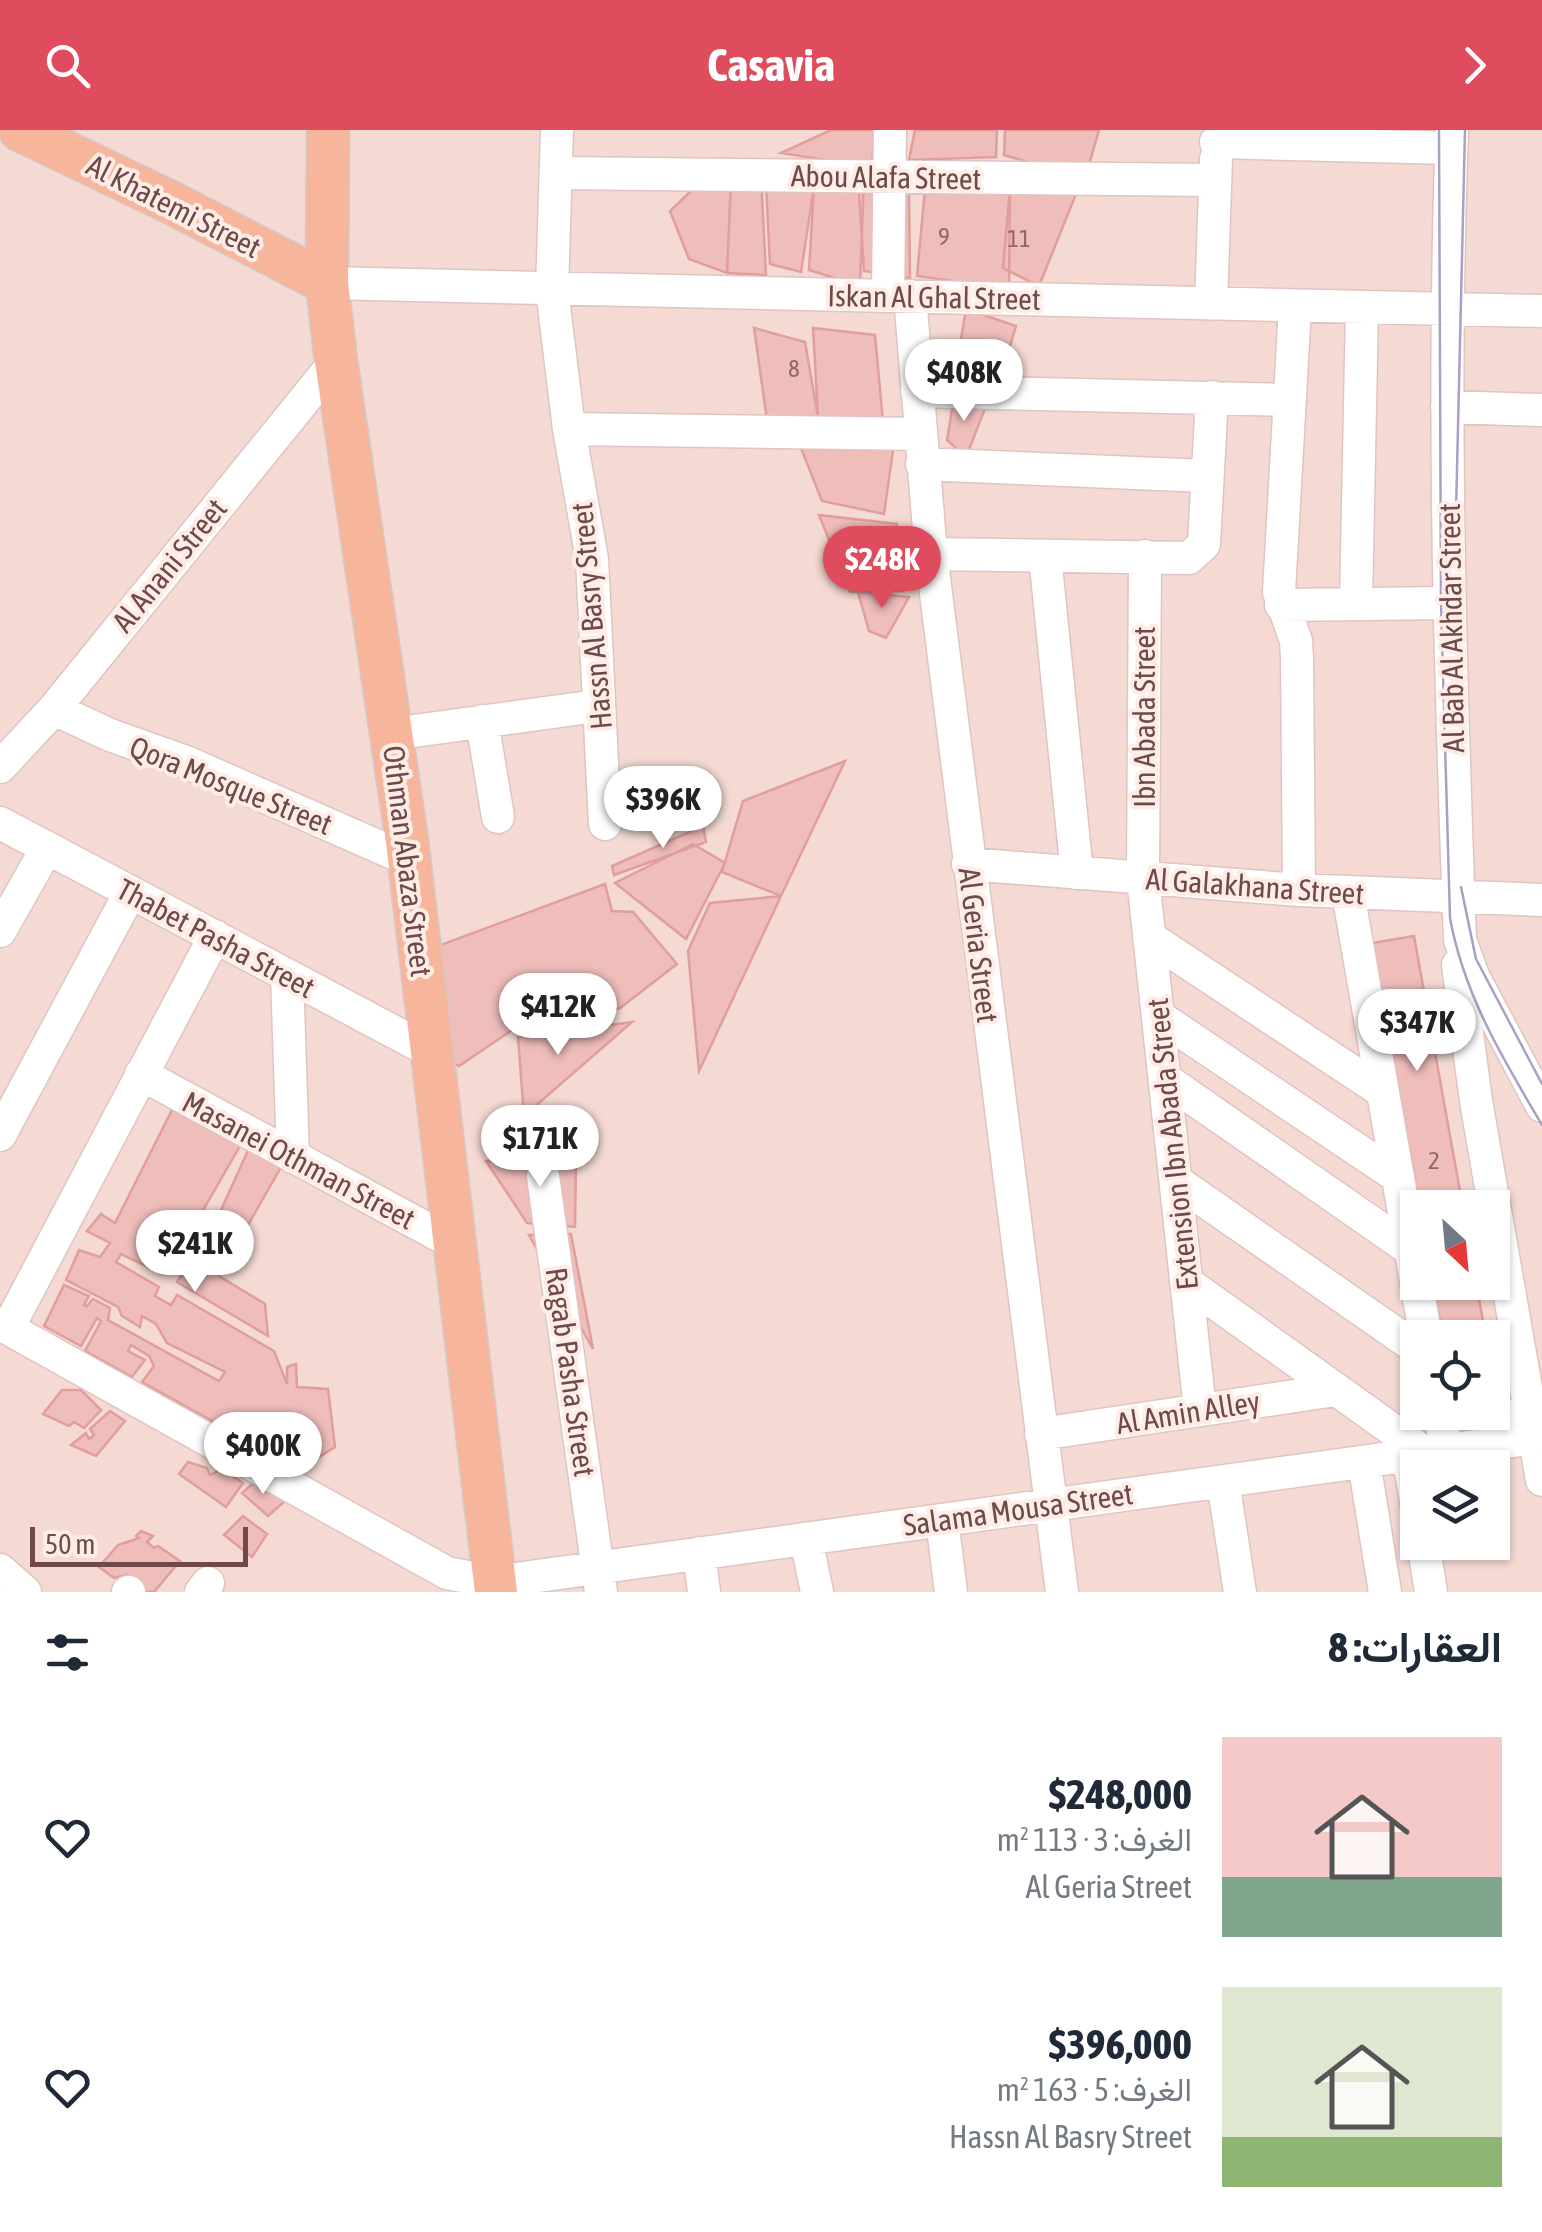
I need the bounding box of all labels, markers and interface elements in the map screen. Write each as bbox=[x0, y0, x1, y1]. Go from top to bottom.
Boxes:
icon: search bbox=[40, 38, 95, 93]
icon: forward bbox=[1447, 38, 1502, 93]
text: Casavia bbox=[707, 39, 835, 91]
street label: Al Khatemi Street bbox=[81, 148, 267, 264]
street label: Abou Alafa Street bbox=[791, 158, 981, 196]
house number: 9 bbox=[938, 222, 950, 250]
house number: 11 bbox=[1007, 224, 1031, 252]
street label: Iskan Al Ghal Street bbox=[827, 278, 1041, 316]
pin: $408K bbox=[894, 339, 1034, 424]
text: $408K bbox=[927, 353, 1001, 390]
house number: 8 bbox=[788, 354, 800, 382]
street label: Al Anani Street bbox=[105, 492, 233, 638]
street label: Hassn Al Basry Street bbox=[564, 501, 618, 731]
street label: Al Bab Al Akhdar Street bbox=[1432, 503, 1470, 753]
pin: $248K bbox=[812, 526, 952, 611]
text: $248K bbox=[845, 540, 919, 577]
street label: Ibn Abada Street bbox=[1127, 626, 1161, 808]
street label: Qora Mosque Street bbox=[125, 729, 337, 841]
street label: Othman Abaza Street bbox=[377, 744, 439, 978]
pin: $396K bbox=[593, 766, 733, 851]
text: $396K bbox=[626, 780, 700, 817]
street label: Al Galakhana Street bbox=[1145, 861, 1365, 911]
street label: Al Geria Street bbox=[953, 866, 1005, 1024]
street label: Thabet Pasha Street bbox=[111, 872, 321, 1004]
pin: $412K bbox=[488, 973, 628, 1058]
text: $412K bbox=[521, 987, 595, 1024]
pin: $347K bbox=[1347, 989, 1487, 1074]
street label: Extension Ibn Abada Street bbox=[1140, 996, 1204, 1292]
text: $347K bbox=[1380, 1003, 1454, 1040]
street label: Masanei Othman Street bbox=[177, 1084, 421, 1236]
pin: $171K bbox=[470, 1105, 610, 1190]
text: $171K bbox=[503, 1119, 577, 1156]
house number: 2 bbox=[1428, 1146, 1440, 1174]
north arrow bbox=[1400, 1190, 1510, 1300]
map controls bbox=[1400, 1190, 1510, 1560]
pin: $241K bbox=[125, 1210, 265, 1295]
text: $241K bbox=[158, 1224, 232, 1261]
street label: Ragab Pasha Street bbox=[540, 1265, 602, 1479]
button: locate bbox=[1400, 1320, 1510, 1430]
street label: Al Amin Alley bbox=[1114, 1384, 1262, 1440]
pin: $400K bbox=[193, 1412, 333, 1497]
text: $400K bbox=[226, 1426, 300, 1463]
button: layers bbox=[1400, 1450, 1510, 1560]
street label: Salama Mousa Street bbox=[901, 1476, 1135, 1542]
scale bar bbox=[30, 1522, 248, 1566]
text: 50 m bbox=[45, 1528, 95, 1560]
text: العقارات: 8 bbox=[1328, 1623, 1502, 1671]
icon: filters bbox=[40, 1625, 95, 1680]
text: $248,000 bbox=[1048, 1770, 1192, 1818]
icon: home bbox=[1302, 1777, 1422, 1897]
icon: heart bbox=[40, 1810, 95, 1865]
text: الغرف: 3 · 113 m² bbox=[997, 1821, 1192, 1858]
text: Al Geria Street bbox=[1026, 1868, 1192, 1905]
text: $396,000 bbox=[1048, 2020, 1192, 2068]
icon: home bbox=[1302, 2027, 1422, 2147]
icon: heart bbox=[40, 2060, 95, 2115]
text: الغرف: 5 · 163 m² bbox=[997, 2071, 1192, 2108]
text: Hassn Al Basry Street bbox=[949, 2118, 1192, 2155]

